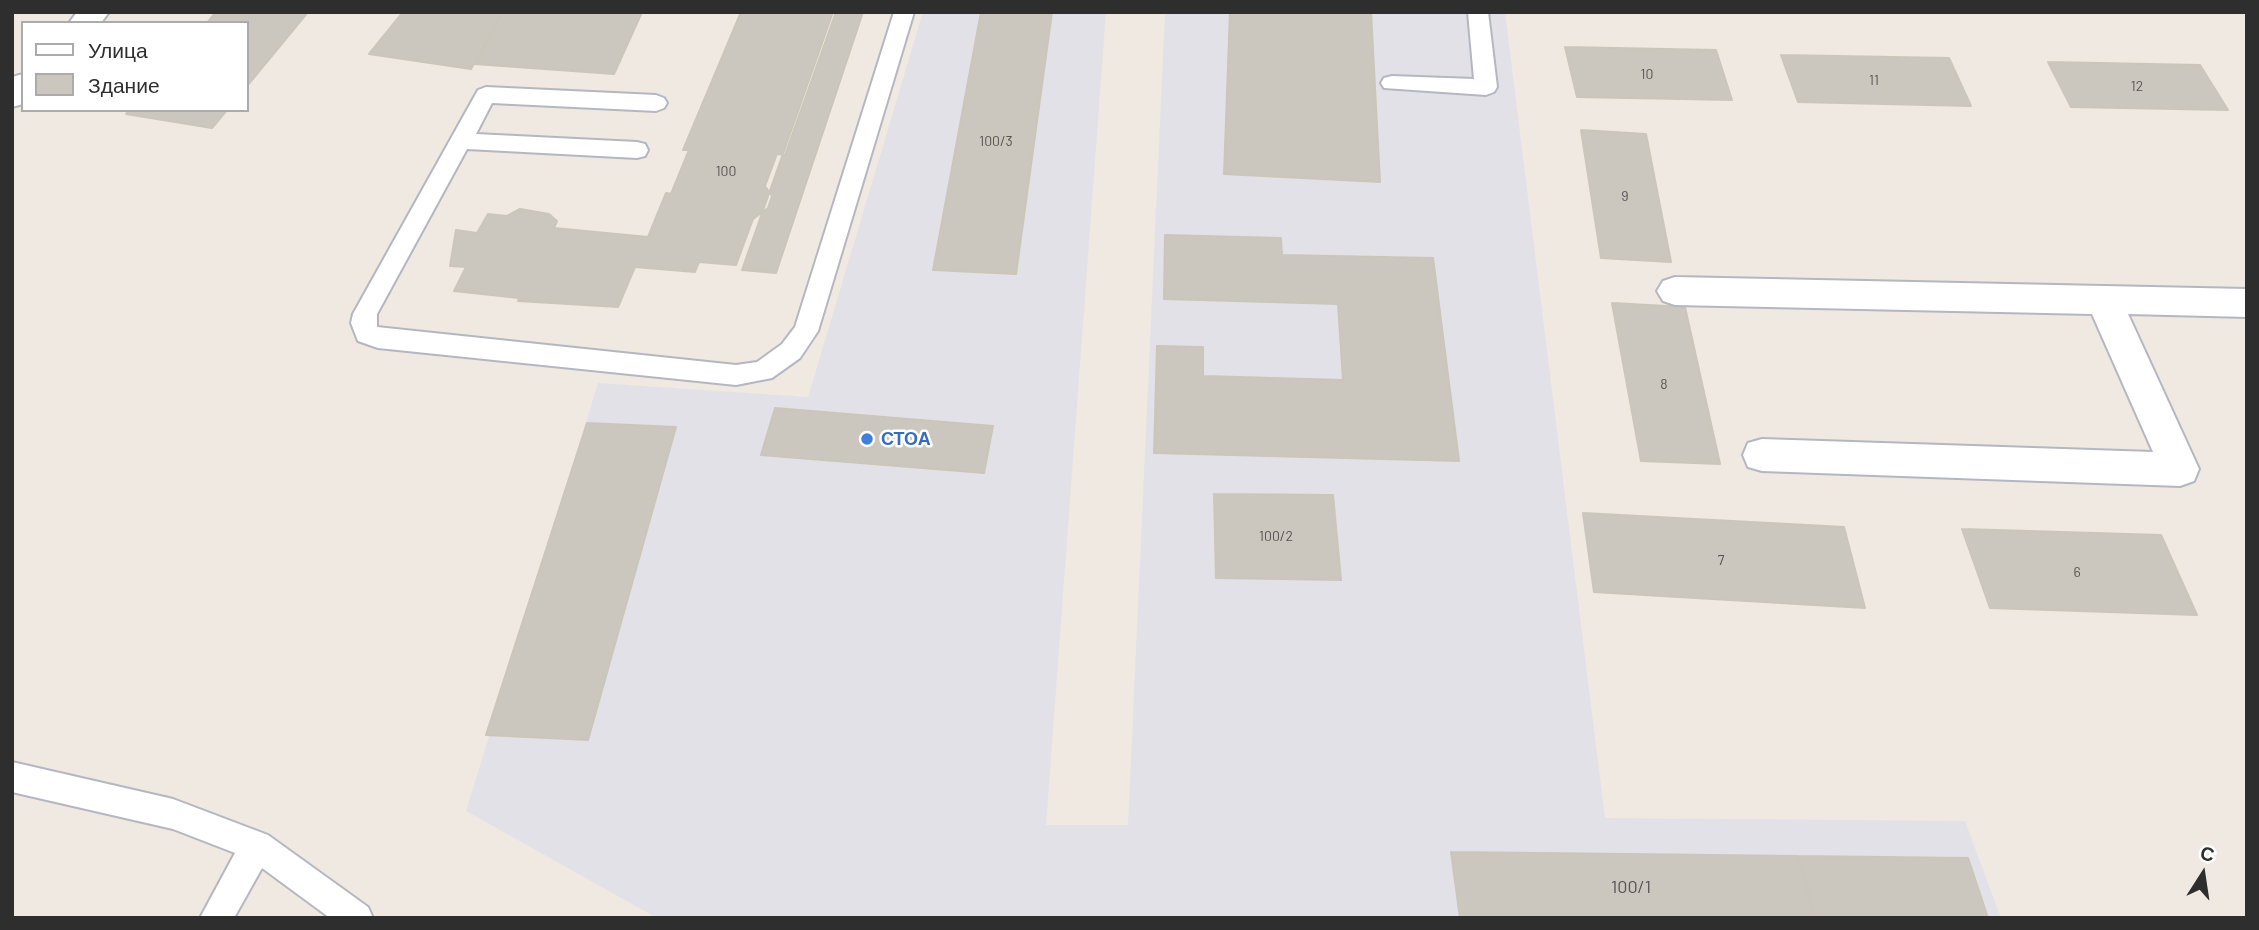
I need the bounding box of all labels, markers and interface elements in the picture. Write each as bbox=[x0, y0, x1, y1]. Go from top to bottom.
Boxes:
legend bbox=[21, 21, 248, 112]
text: Улица bbox=[88, 37, 148, 62]
house number: 10 bbox=[1641, 66, 1653, 82]
text: Здание bbox=[88, 72, 160, 97]
house number: 11 bbox=[1869, 72, 1879, 88]
house number: 12 bbox=[2131, 78, 2143, 94]
house number: 100/3 bbox=[979, 133, 1013, 149]
house number: 100 bbox=[716, 163, 736, 179]
house number: 9 bbox=[1621, 188, 1629, 204]
house number: 8 bbox=[1660, 376, 1668, 392]
place label: СТОА bbox=[881, 428, 931, 450]
marker: СТОА bbox=[859, 431, 875, 447]
house number: 100/2 bbox=[1259, 528, 1293, 544]
house number: 7 bbox=[1718, 552, 1724, 568]
house number: 6 bbox=[2073, 564, 2081, 580]
north arrow bbox=[2168, 839, 2238, 909]
text: С bbox=[2198, 840, 2217, 866]
house number: 100/1 bbox=[1611, 876, 1651, 898]

